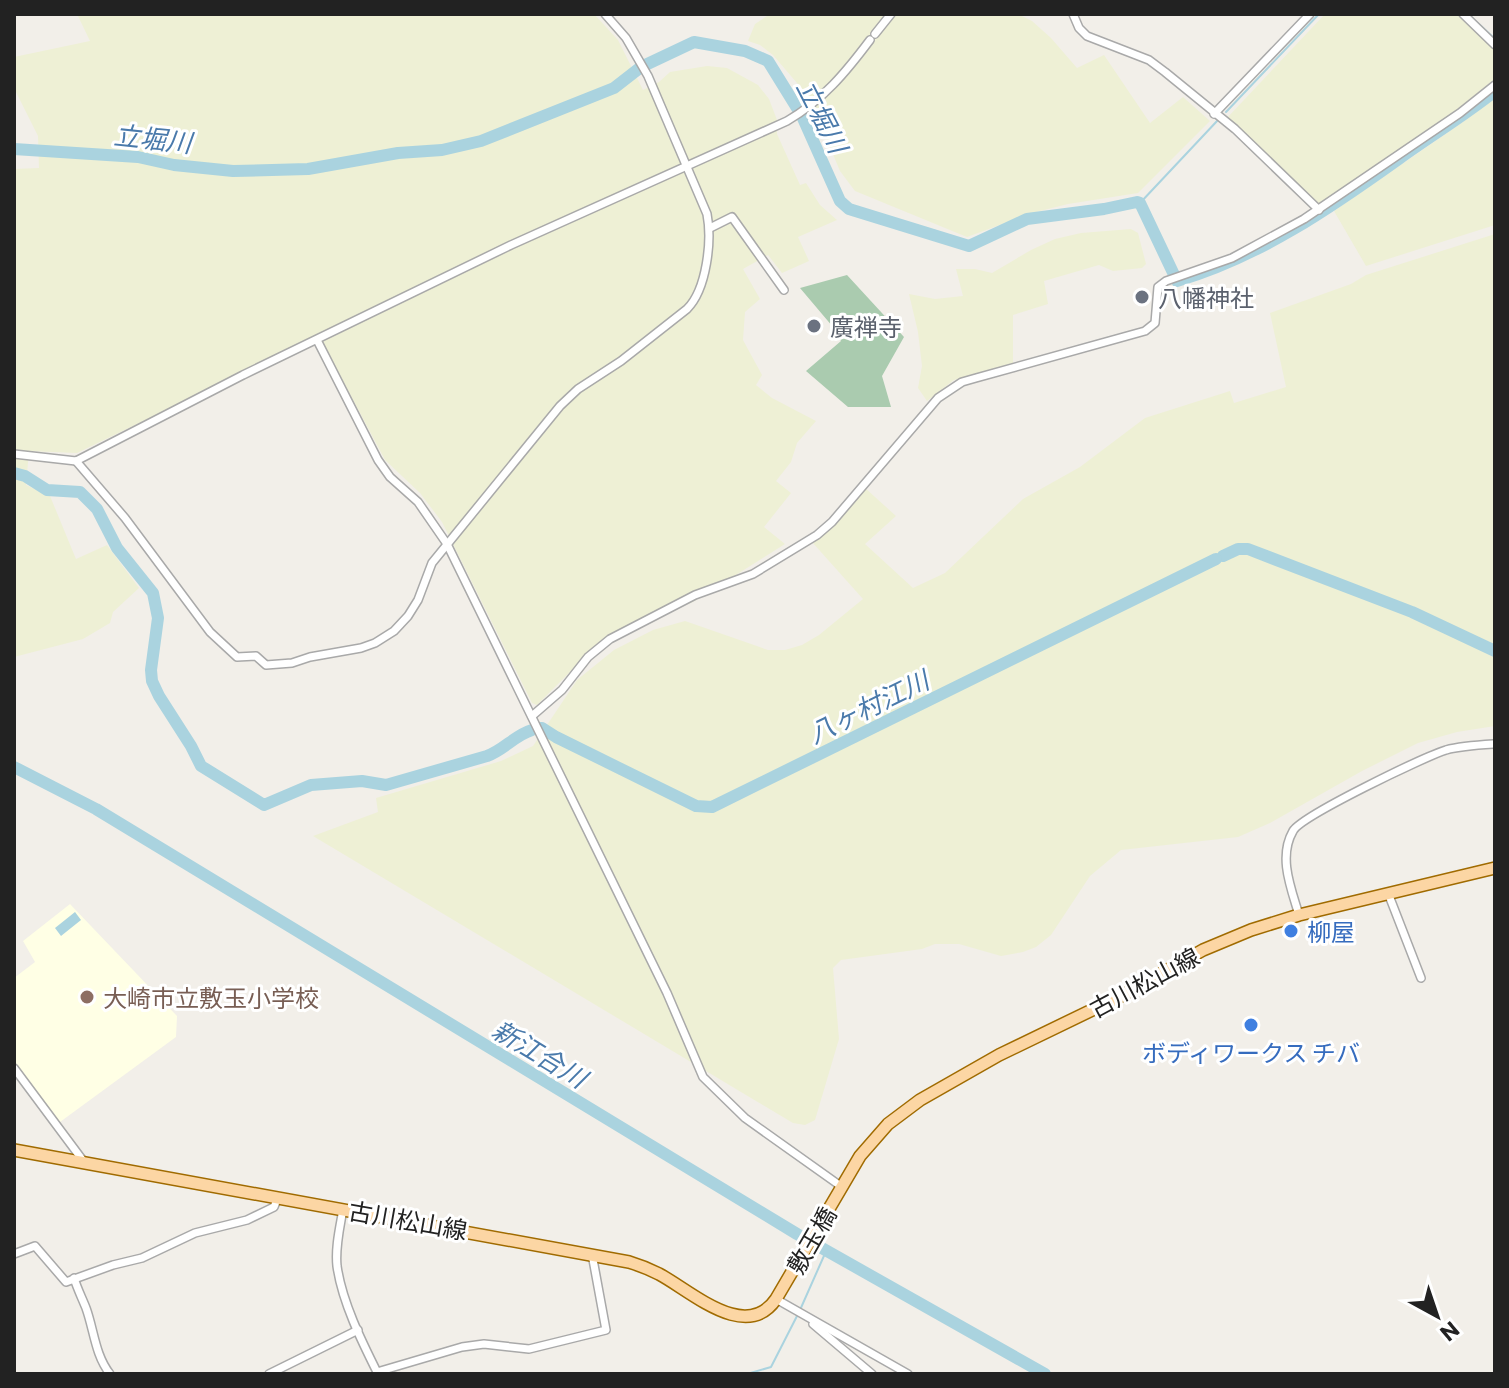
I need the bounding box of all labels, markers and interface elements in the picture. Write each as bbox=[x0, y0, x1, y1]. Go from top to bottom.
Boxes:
water label: 立堀川 bbox=[791, 74, 856, 160]
water label: 立堀川 bbox=[113, 119, 196, 158]
place label: 八幡神社 bbox=[1158, 283, 1254, 312]
marker: 八幡神社 bbox=[1133, 288, 1151, 306]
place label: 廣禅寺 bbox=[830, 312, 902, 341]
marker: 廣禅寺 bbox=[805, 317, 823, 335]
water label: 八ヶ村江川 bbox=[803, 662, 936, 748]
place label: 柳屋 bbox=[1307, 917, 1355, 946]
marker: 柳屋 bbox=[1282, 922, 1300, 940]
street label: 古川松山線 bbox=[1084, 941, 1204, 1023]
place label: 大崎市立敷玉小学校 bbox=[103, 983, 319, 1012]
marker: 大崎市立敷玉小学校 bbox=[78, 988, 96, 1006]
water label: 新江合川 bbox=[487, 1013, 595, 1095]
marker: ボディワークス チバ bbox=[1242, 1016, 1260, 1034]
place label: ボディワークス チバ bbox=[1142, 1038, 1360, 1067]
street label: 古川松山線 bbox=[346, 1195, 470, 1245]
street label: 敷玉橋 bbox=[780, 1202, 842, 1278]
north arrow bbox=[1397, 1276, 1477, 1356]
text: N bbox=[1435, 1316, 1465, 1347]

